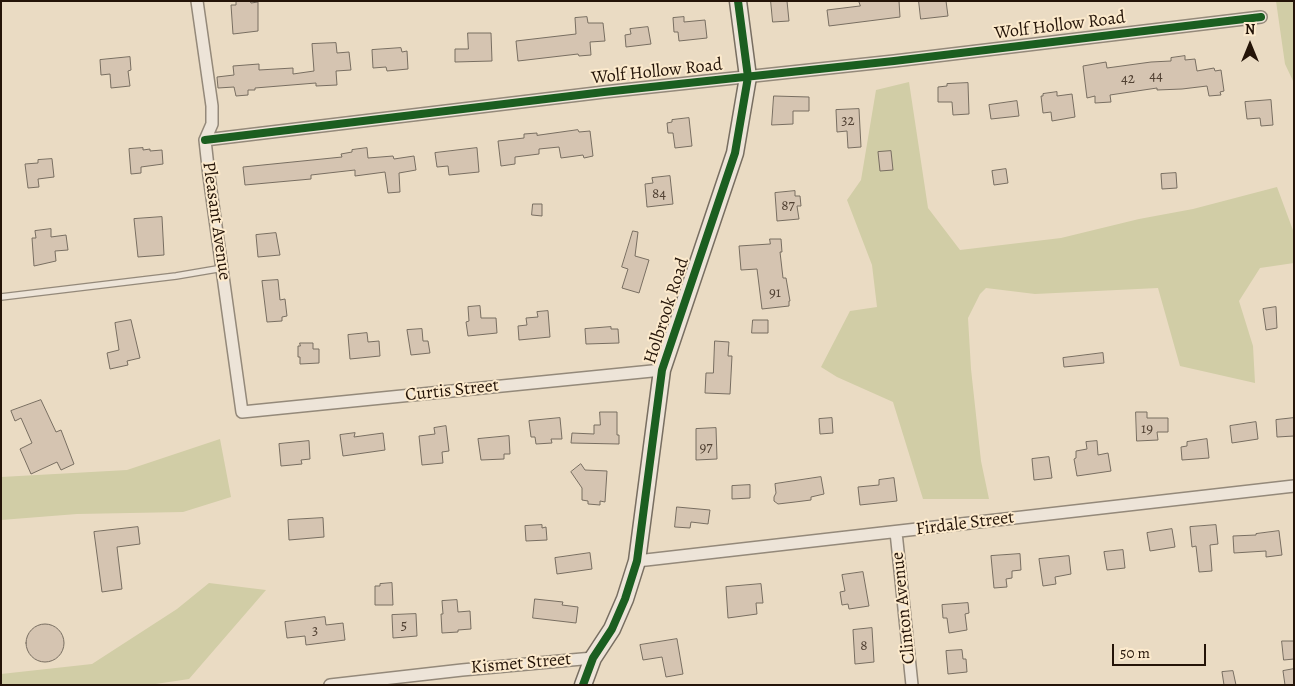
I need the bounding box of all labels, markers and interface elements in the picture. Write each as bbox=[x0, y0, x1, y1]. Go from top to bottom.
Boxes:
street label: Wolf Hollow Road bbox=[993, 7, 1127, 45]
north arrow bbox=[1225, 20, 1275, 70]
text: N bbox=[1245, 20, 1255, 39]
street label: Wolf Hollow Road bbox=[590, 54, 724, 90]
house number: 44 bbox=[1149, 67, 1163, 85]
house number: 42 bbox=[1121, 70, 1135, 88]
house number: 32 bbox=[841, 112, 855, 130]
street label: Pleasant Avenue bbox=[197, 160, 235, 282]
house number: 84 bbox=[652, 185, 666, 203]
house number: 87 bbox=[781, 197, 795, 215]
street label: Holbrook Road bbox=[640, 255, 694, 367]
house number: 91 bbox=[769, 284, 781, 302]
street label: Curtis Street bbox=[404, 375, 500, 407]
house number: 19 bbox=[1141, 420, 1153, 438]
house number: 97 bbox=[699, 439, 713, 457]
street label: Firdale Street bbox=[915, 507, 1015, 541]
street label: Clinton Avenue bbox=[887, 551, 921, 665]
house number: 5 bbox=[401, 617, 407, 635]
house number: 3 bbox=[312, 622, 318, 640]
scale bar bbox=[1115, 634, 1209, 666]
house number: 8 bbox=[860, 637, 868, 655]
text: 50 m bbox=[1120, 643, 1150, 663]
street label: Kismet Street bbox=[470, 649, 572, 679]

